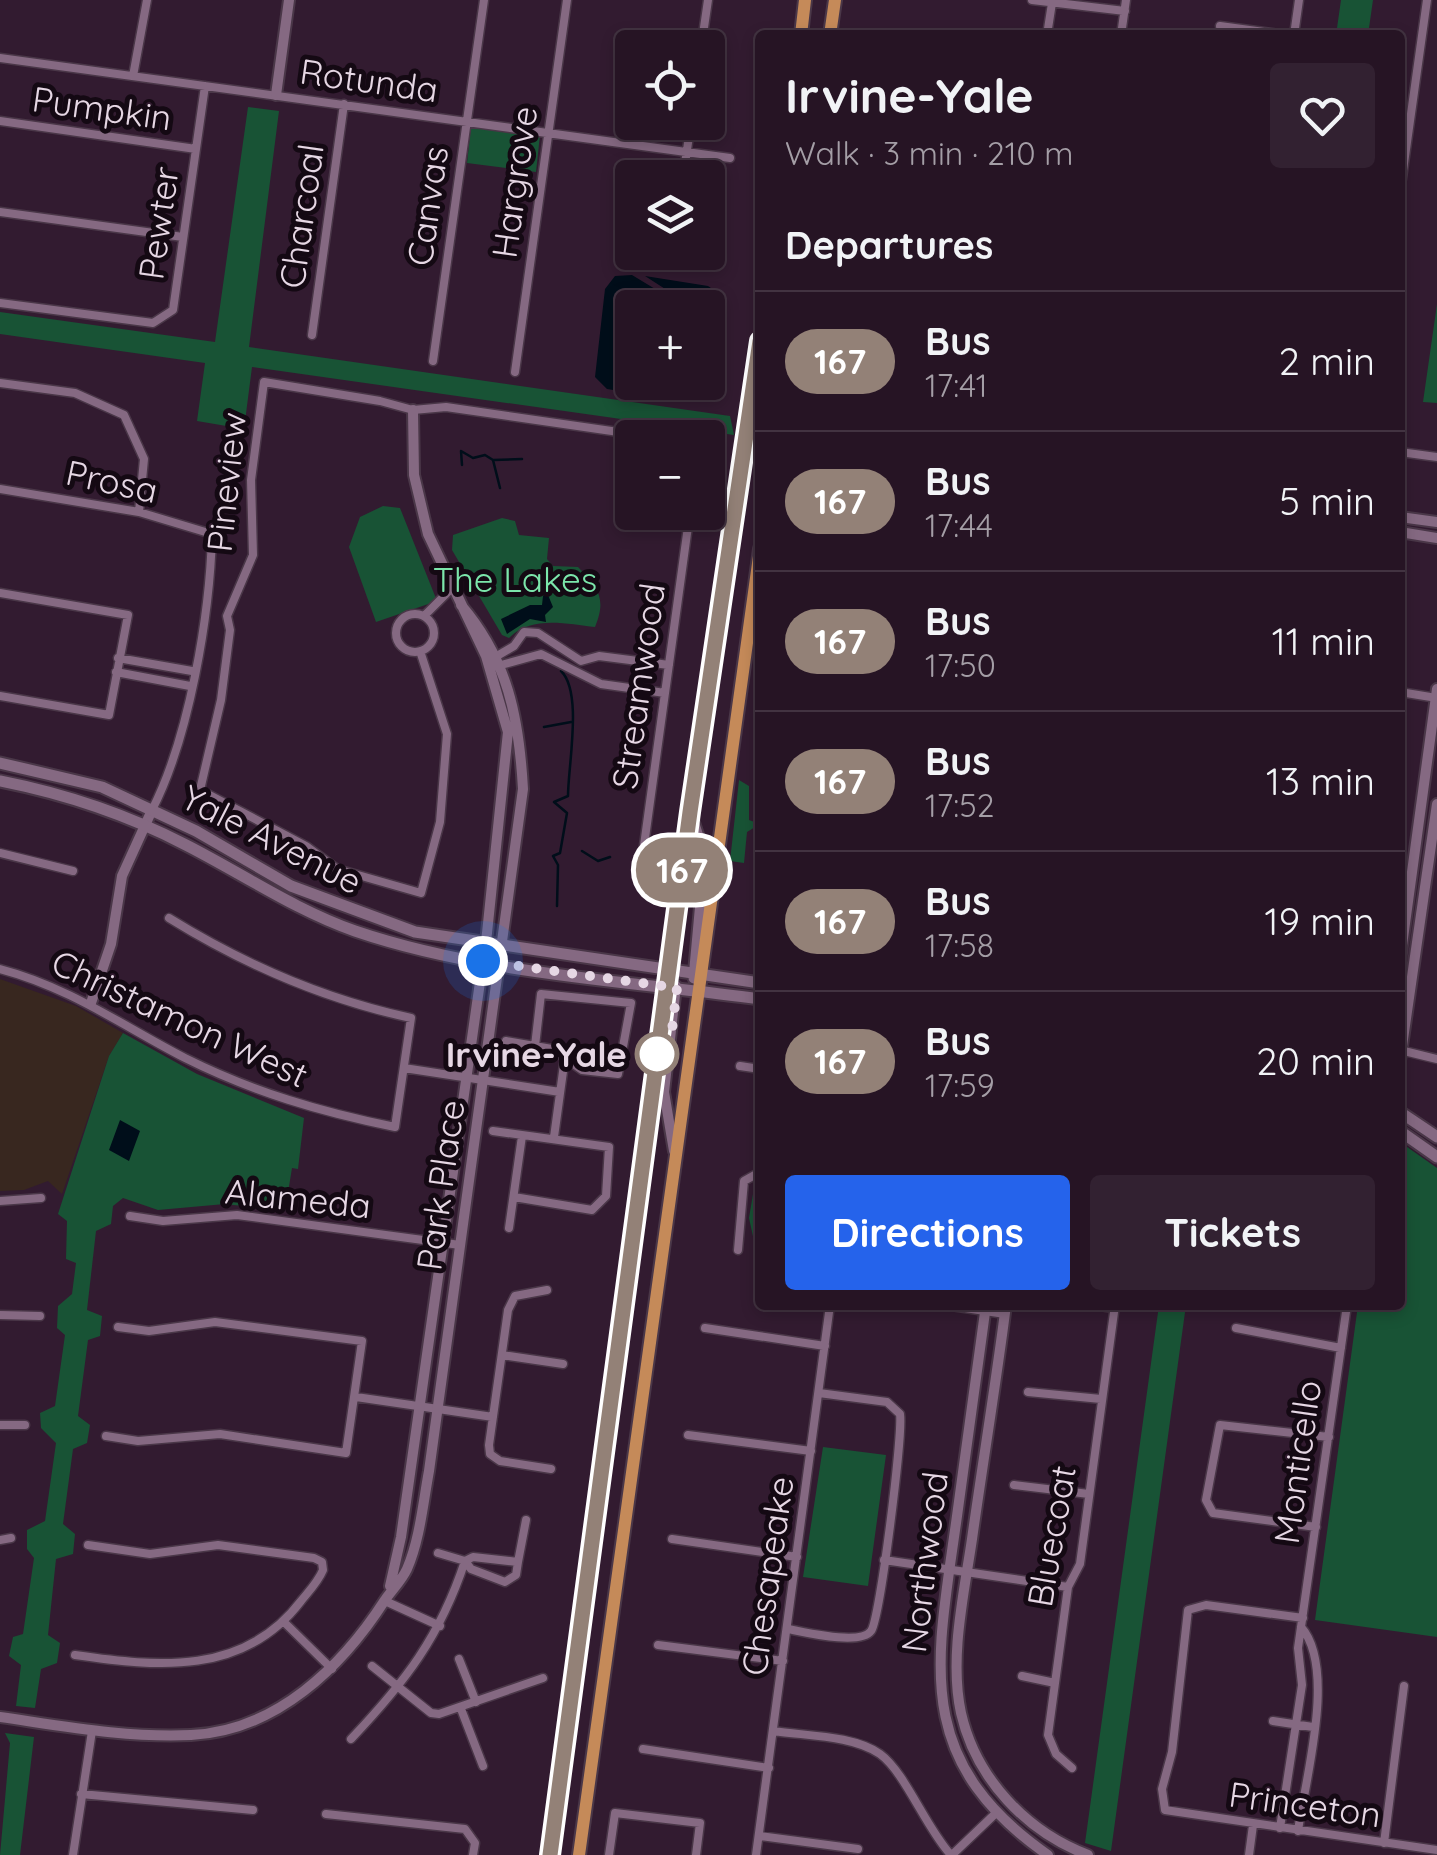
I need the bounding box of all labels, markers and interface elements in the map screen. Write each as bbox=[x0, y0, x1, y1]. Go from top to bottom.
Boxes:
map controls bbox=[615, 30, 725, 530]
button: locate bbox=[615, 30, 725, 140]
street label: Rotunda bbox=[297, 49, 441, 111]
button: heart bbox=[1270, 63, 1375, 168]
text: Irvine-Yale bbox=[785, 65, 1034, 125]
street label: Pumpkin bbox=[30, 76, 174, 140]
street label: Hargrove bbox=[482, 103, 546, 261]
text: Walk · 3 min · 210 m bbox=[785, 133, 1073, 173]
street label: Charcoal bbox=[269, 141, 333, 291]
street label: Canvas bbox=[397, 143, 457, 269]
button: layers bbox=[615, 160, 725, 270]
street label: Pewter bbox=[128, 164, 188, 282]
text: Departures bbox=[785, 221, 993, 269]
button: + bbox=[615, 290, 725, 400]
text: Bus bbox=[925, 317, 991, 365]
text: 2 min bbox=[1279, 337, 1375, 385]
text: 167 bbox=[814, 339, 866, 383]
text: 17:41 bbox=[925, 365, 988, 405]
street label: Pineview bbox=[197, 410, 255, 554]
button: − bbox=[615, 420, 725, 530]
street label: Prosa bbox=[62, 450, 162, 512]
text: Bus bbox=[925, 457, 991, 505]
text: 5 min bbox=[1279, 477, 1375, 525]
text: 167 bbox=[814, 479, 866, 523]
text: 17:44 bbox=[925, 505, 993, 545]
park label: The Lakes bbox=[433, 557, 597, 601]
street label: Streamwood bbox=[602, 580, 674, 792]
text: Bus bbox=[925, 597, 991, 645]
text: 11 min bbox=[1272, 617, 1375, 665]
text: 167 bbox=[814, 619, 866, 663]
text: 17:50 bbox=[925, 645, 996, 685]
text: Bus bbox=[925, 737, 991, 785]
text: 13 min bbox=[1266, 757, 1375, 805]
text: 167 bbox=[814, 759, 866, 803]
street label: Yale Avenue bbox=[175, 775, 369, 903]
text: 17:52 bbox=[925, 785, 994, 825]
line badge: 167 bbox=[624, 838, 740, 902]
text: 167 bbox=[656, 848, 708, 892]
text: Bus bbox=[925, 877, 991, 925]
text: 19 min bbox=[1265, 897, 1375, 945]
text: 167 bbox=[814, 899, 866, 943]
text: 17:58 bbox=[925, 925, 994, 965]
your location bbox=[458, 936, 508, 986]
street label: Christamon West bbox=[45, 939, 315, 1097]
text: Bus bbox=[925, 1017, 991, 1065]
place label: Irvine-Yale bbox=[446, 1032, 627, 1076]
marker: Irvine-Yale bbox=[636, 1033, 678, 1075]
text: 20 min bbox=[1256, 1037, 1375, 1085]
text: 167 bbox=[814, 1039, 866, 1083]
text: 17:59 bbox=[925, 1065, 995, 1105]
street label: Park Place bbox=[406, 1097, 474, 1273]
street label: Alameda bbox=[223, 1168, 373, 1228]
button: Directions bbox=[785, 1175, 1070, 1290]
button: Tickets bbox=[1090, 1175, 1375, 1290]
street label: Monticello bbox=[1264, 1378, 1330, 1546]
street label: Bluecoat bbox=[1017, 1462, 1085, 1610]
street label: Northwood bbox=[891, 1469, 957, 1655]
street label: Chesapeake bbox=[731, 1474, 803, 1678]
street label: Princeton bbox=[1226, 1772, 1384, 1836]

